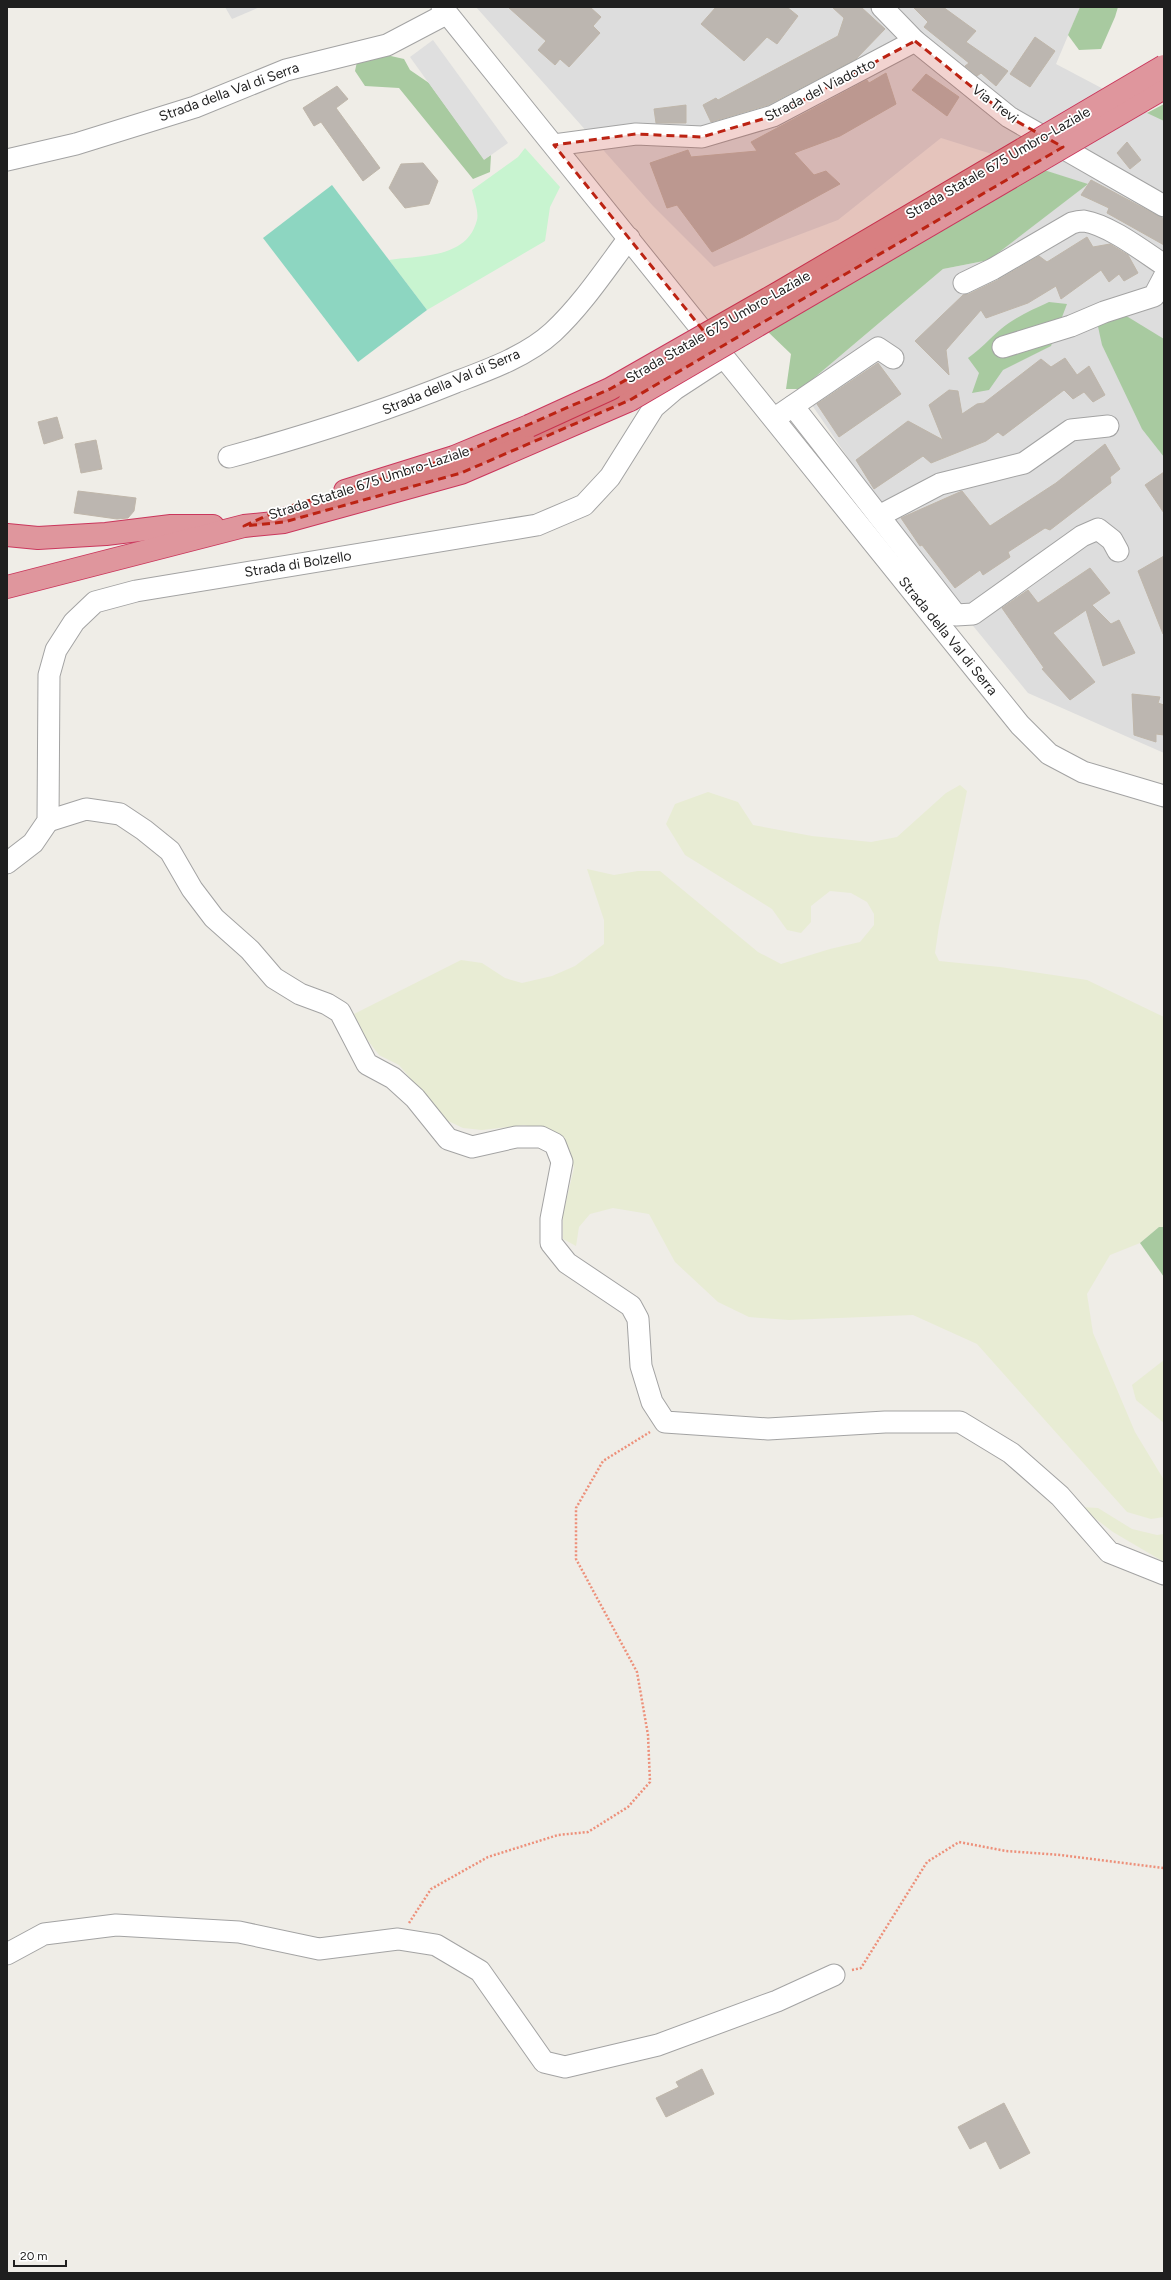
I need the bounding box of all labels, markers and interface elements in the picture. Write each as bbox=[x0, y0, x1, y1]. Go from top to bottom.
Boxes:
street label: Strada del Viadotto bbox=[762, 55, 878, 125]
street label: Strada della Val di Serra bbox=[157, 59, 301, 125]
street label: Via Trevi bbox=[969, 81, 1021, 127]
street label: Strada Statale 675 Umbro-Laziale bbox=[903, 103, 1094, 223]
street label: Strada Statale 675 Umbro-Laziale bbox=[623, 267, 814, 387]
street label: Strada della Val di Serra bbox=[380, 345, 522, 419]
street label: Strada Statale 675 Umbro-Laziale bbox=[266, 442, 472, 524]
street label: Strada di Bolzello bbox=[243, 547, 353, 581]
street label: Strada della Val di Serra bbox=[895, 573, 1001, 699]
scale bar bbox=[14, 2242, 66, 2268]
text: 20 m bbox=[20, 2249, 48, 2263]

